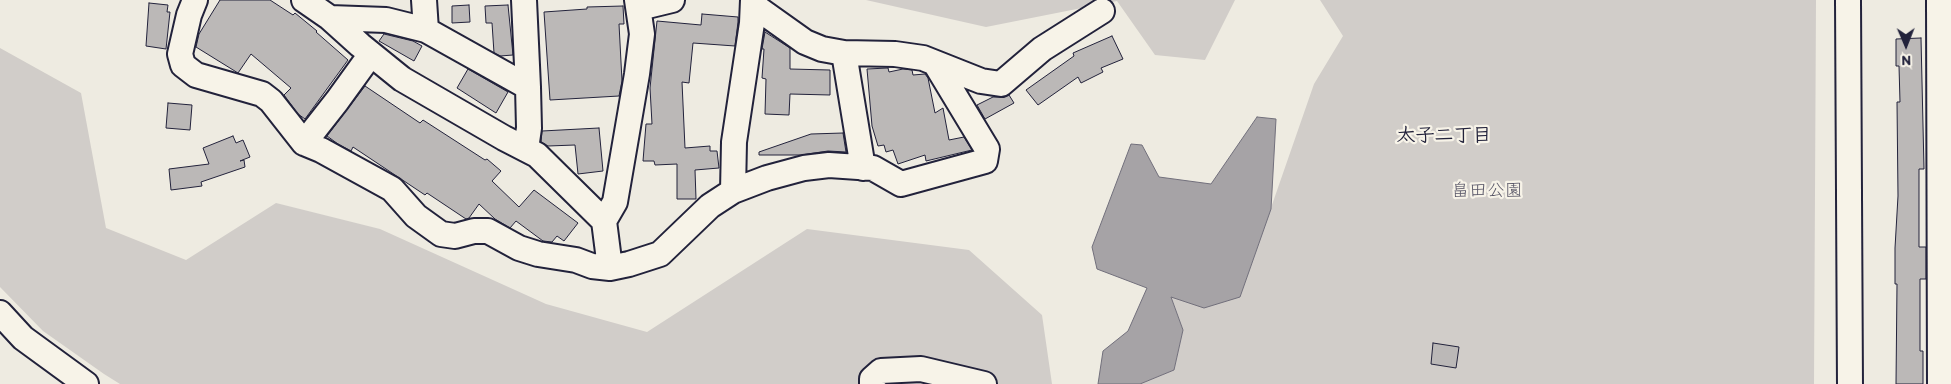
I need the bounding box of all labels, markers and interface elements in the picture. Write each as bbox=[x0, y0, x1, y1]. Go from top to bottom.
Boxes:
north arrow bbox=[1881, 20, 1931, 70]
text: N bbox=[1901, 52, 1911, 69]
district label: 太子二丁目 bbox=[1397, 125, 1491, 147]
park label: 畠田公園 bbox=[1451, 180, 1523, 202]

